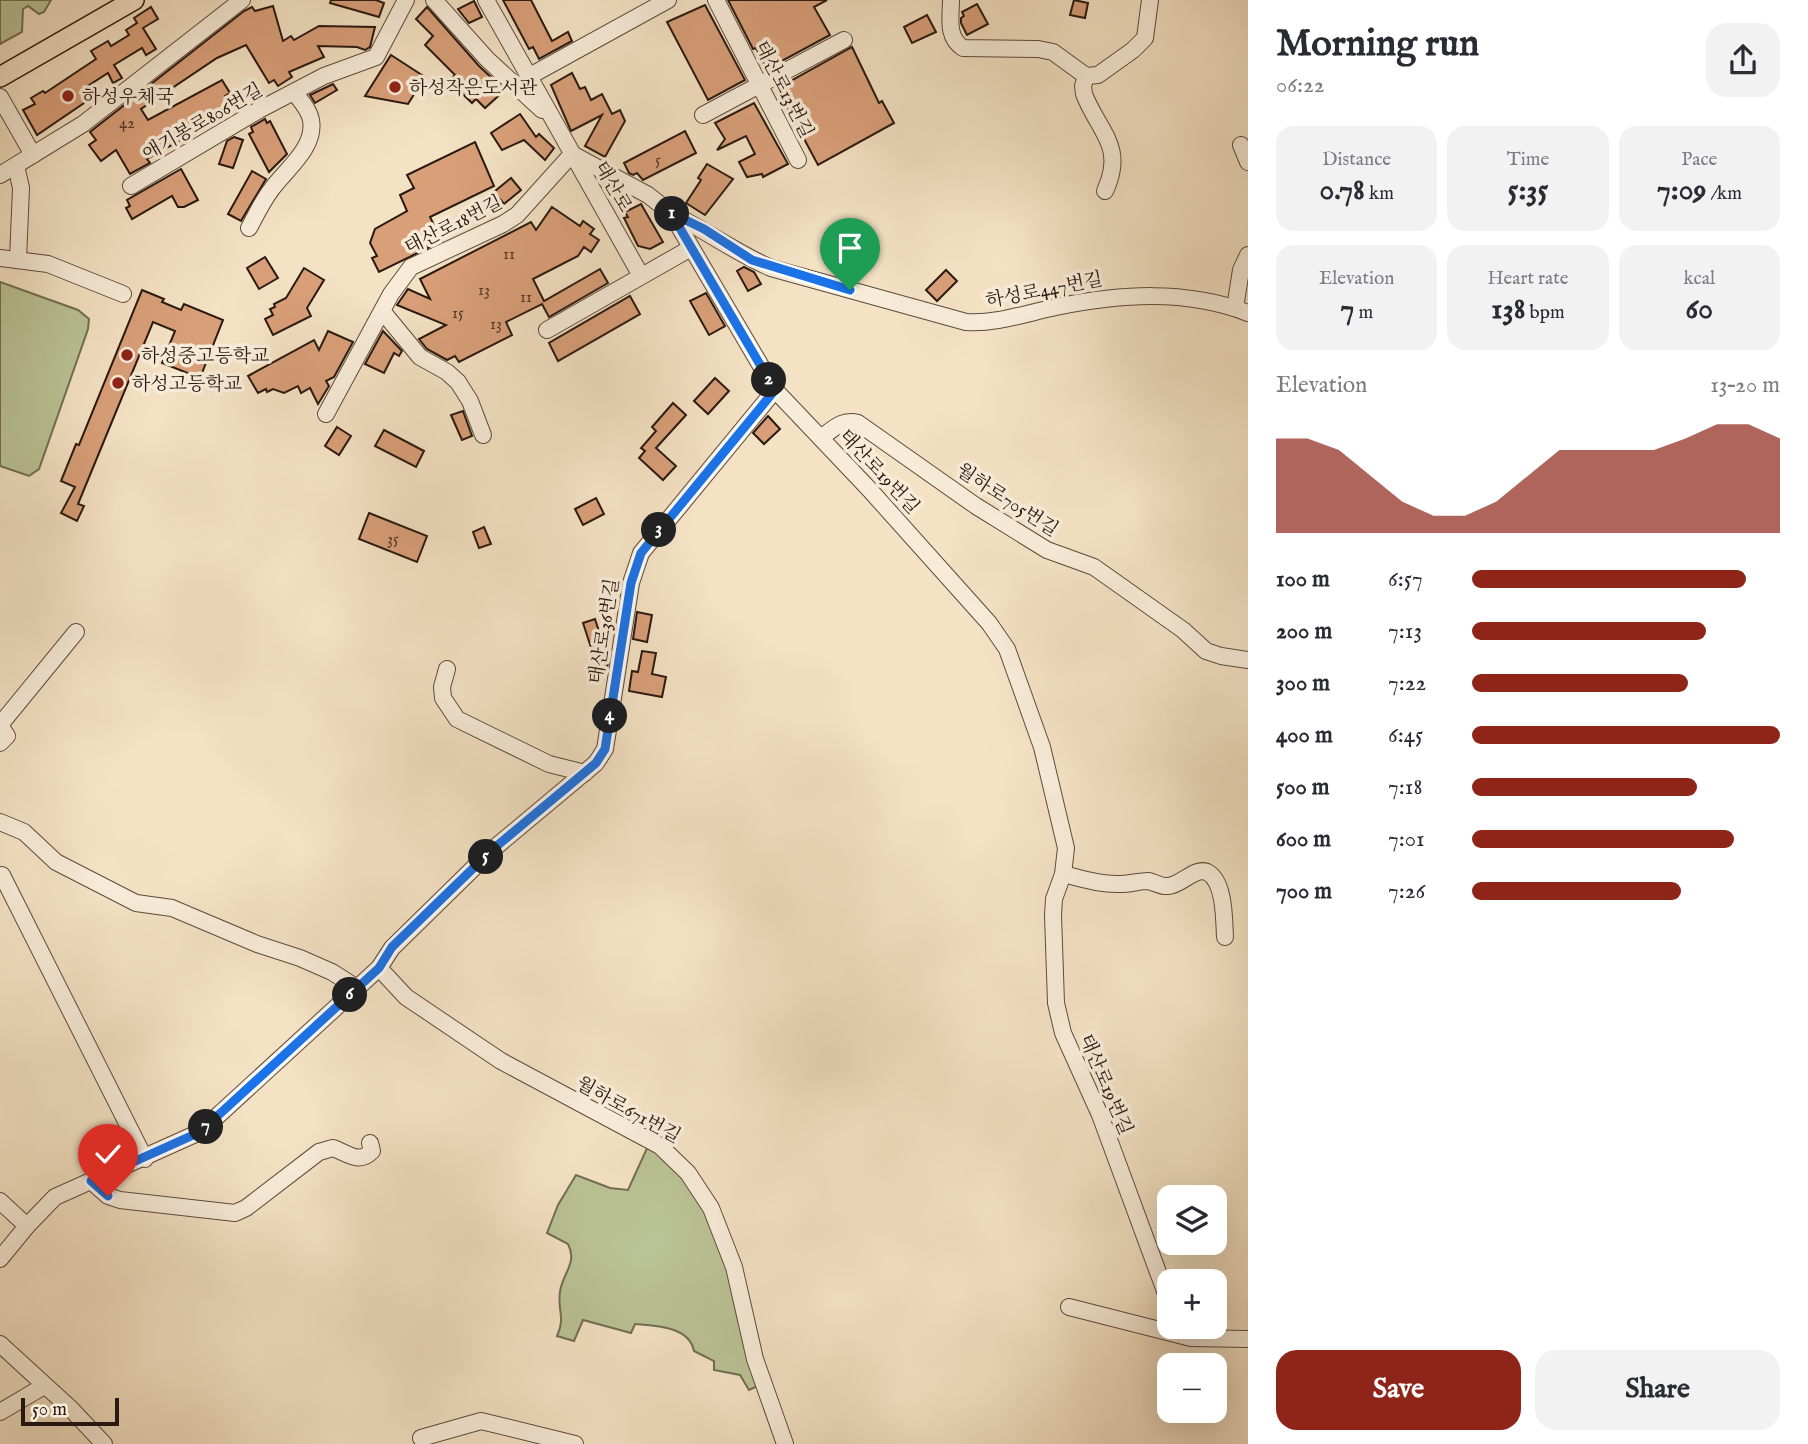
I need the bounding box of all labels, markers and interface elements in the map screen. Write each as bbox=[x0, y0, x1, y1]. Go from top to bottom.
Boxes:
text: Morning run bbox=[1276, 21, 1479, 69]
button: share bbox=[1706, 23, 1780, 97]
street label: 태산로13번길 bbox=[748, 37, 818, 143]
text: 06:22 bbox=[1276, 71, 1325, 100]
place label: 하성작은도서관 bbox=[409, 77, 538, 101]
street label: 애기봉로806번길 bbox=[139, 79, 267, 167]
marker: 하성작은도서관 bbox=[387, 79, 403, 95]
place label: 하성우체국 bbox=[82, 86, 174, 110]
marker: 하성우체국 bbox=[60, 88, 76, 104]
house number: 42 bbox=[119, 114, 135, 134]
text: Distance bbox=[1322, 148, 1391, 172]
text: Time bbox=[1507, 148, 1549, 172]
text: Pace bbox=[1681, 148, 1717, 172]
house number: 5 bbox=[655, 151, 661, 171]
street label: 태산로 bbox=[588, 157, 636, 217]
text: 0.78 bbox=[1319, 172, 1365, 210]
text: 5:35 bbox=[1508, 172, 1548, 210]
text: 7:09 bbox=[1657, 172, 1706, 210]
text: km bbox=[1365, 182, 1394, 206]
text: /km bbox=[1706, 182, 1742, 206]
street label: 태산로18번길 bbox=[401, 191, 507, 261]
pin: 1 bbox=[654, 196, 690, 232]
text: 1 bbox=[668, 201, 675, 225]
pin bbox=[820, 218, 880, 290]
icon: arrive bbox=[831, 229, 869, 267]
house number: 11 bbox=[503, 245, 515, 265]
text: Elevation bbox=[1319, 267, 1394, 291]
text: Heart rate bbox=[1487, 267, 1569, 291]
text: kcal bbox=[1683, 267, 1715, 291]
street label: 하성로447번길 bbox=[984, 268, 1105, 314]
house number: 13 bbox=[478, 281, 490, 301]
house number: 11 bbox=[520, 288, 532, 308]
text: 7 bbox=[1340, 291, 1354, 329]
text: 138 bbox=[1491, 291, 1525, 329]
text: 60 bbox=[1686, 291, 1713, 329]
text: m bbox=[1354, 301, 1373, 325]
text: bpm bbox=[1525, 301, 1565, 325]
house number: 15 bbox=[452, 304, 464, 324]
house number: 13 bbox=[490, 315, 502, 335]
place label: 하성중고등학교 bbox=[141, 345, 269, 369]
marker: 하성중고등학교 bbox=[119, 347, 135, 363]
pin: 2 bbox=[752, 362, 786, 398]
text: 2 bbox=[764, 367, 773, 391]
text: Elevation bbox=[1276, 371, 1367, 400]
text: 13–20 m bbox=[1710, 371, 1780, 400]
place label: 하성고등학교 bbox=[132, 373, 242, 397]
marker: 하성고등학교 bbox=[110, 375, 126, 391]
street label: 태산로19번길 bbox=[833, 425, 924, 520]
street label: 월하로705번길 bbox=[951, 459, 1062, 543]
pin: 3 bbox=[642, 512, 676, 548]
text: 3 bbox=[655, 517, 662, 541]
house number: 35 bbox=[387, 530, 399, 550]
text: 100 m bbox=[1276, 565, 1330, 594]
text: 6:57 bbox=[1388, 565, 1423, 594]
street label: 태산로36번길 bbox=[585, 577, 625, 686]
text: 200 m bbox=[1276, 617, 1332, 646]
text: 7:13 bbox=[1388, 617, 1422, 646]
text: 300 m bbox=[1276, 669, 1330, 698]
text: 7:22 bbox=[1388, 669, 1426, 698]
pin: 4 bbox=[592, 698, 628, 734]
text: 4 bbox=[605, 703, 614, 727]
text: 400 m bbox=[1276, 721, 1333, 750]
text: 6:45 bbox=[1388, 721, 1423, 750]
text: 500 m bbox=[1276, 773, 1330, 802]
text: 7:18 bbox=[1388, 773, 1422, 802]
text: 600 m bbox=[1276, 825, 1331, 854]
text: 7:01 bbox=[1388, 825, 1425, 854]
pin: 5 bbox=[468, 840, 504, 874]
text: 5 bbox=[482, 844, 489, 868]
text: 700 m bbox=[1276, 877, 1332, 906]
text: 7:26 bbox=[1388, 877, 1425, 906]
pin: 6 bbox=[332, 978, 368, 1012]
text: 6 bbox=[345, 982, 354, 1006]
street label: 태산로19번길 bbox=[1073, 1031, 1137, 1139]
street label: 월하로671번길 bbox=[572, 1072, 684, 1149]
pin: 7 bbox=[188, 1110, 224, 1144]
text: 7 bbox=[201, 1114, 210, 1138]
pin bbox=[78, 1124, 138, 1196]
icon: check bbox=[89, 1135, 127, 1173]
map controls bbox=[1157, 1185, 1227, 1423]
button: layers bbox=[1157, 1185, 1227, 1255]
button: + bbox=[1157, 1269, 1227, 1339]
button: Save bbox=[1276, 1350, 1521, 1430]
button: Share bbox=[1535, 1350, 1780, 1430]
button: − bbox=[1157, 1353, 1227, 1423]
scale bar bbox=[21, 1395, 119, 1427]
text: 50 m bbox=[32, 1398, 67, 1422]

